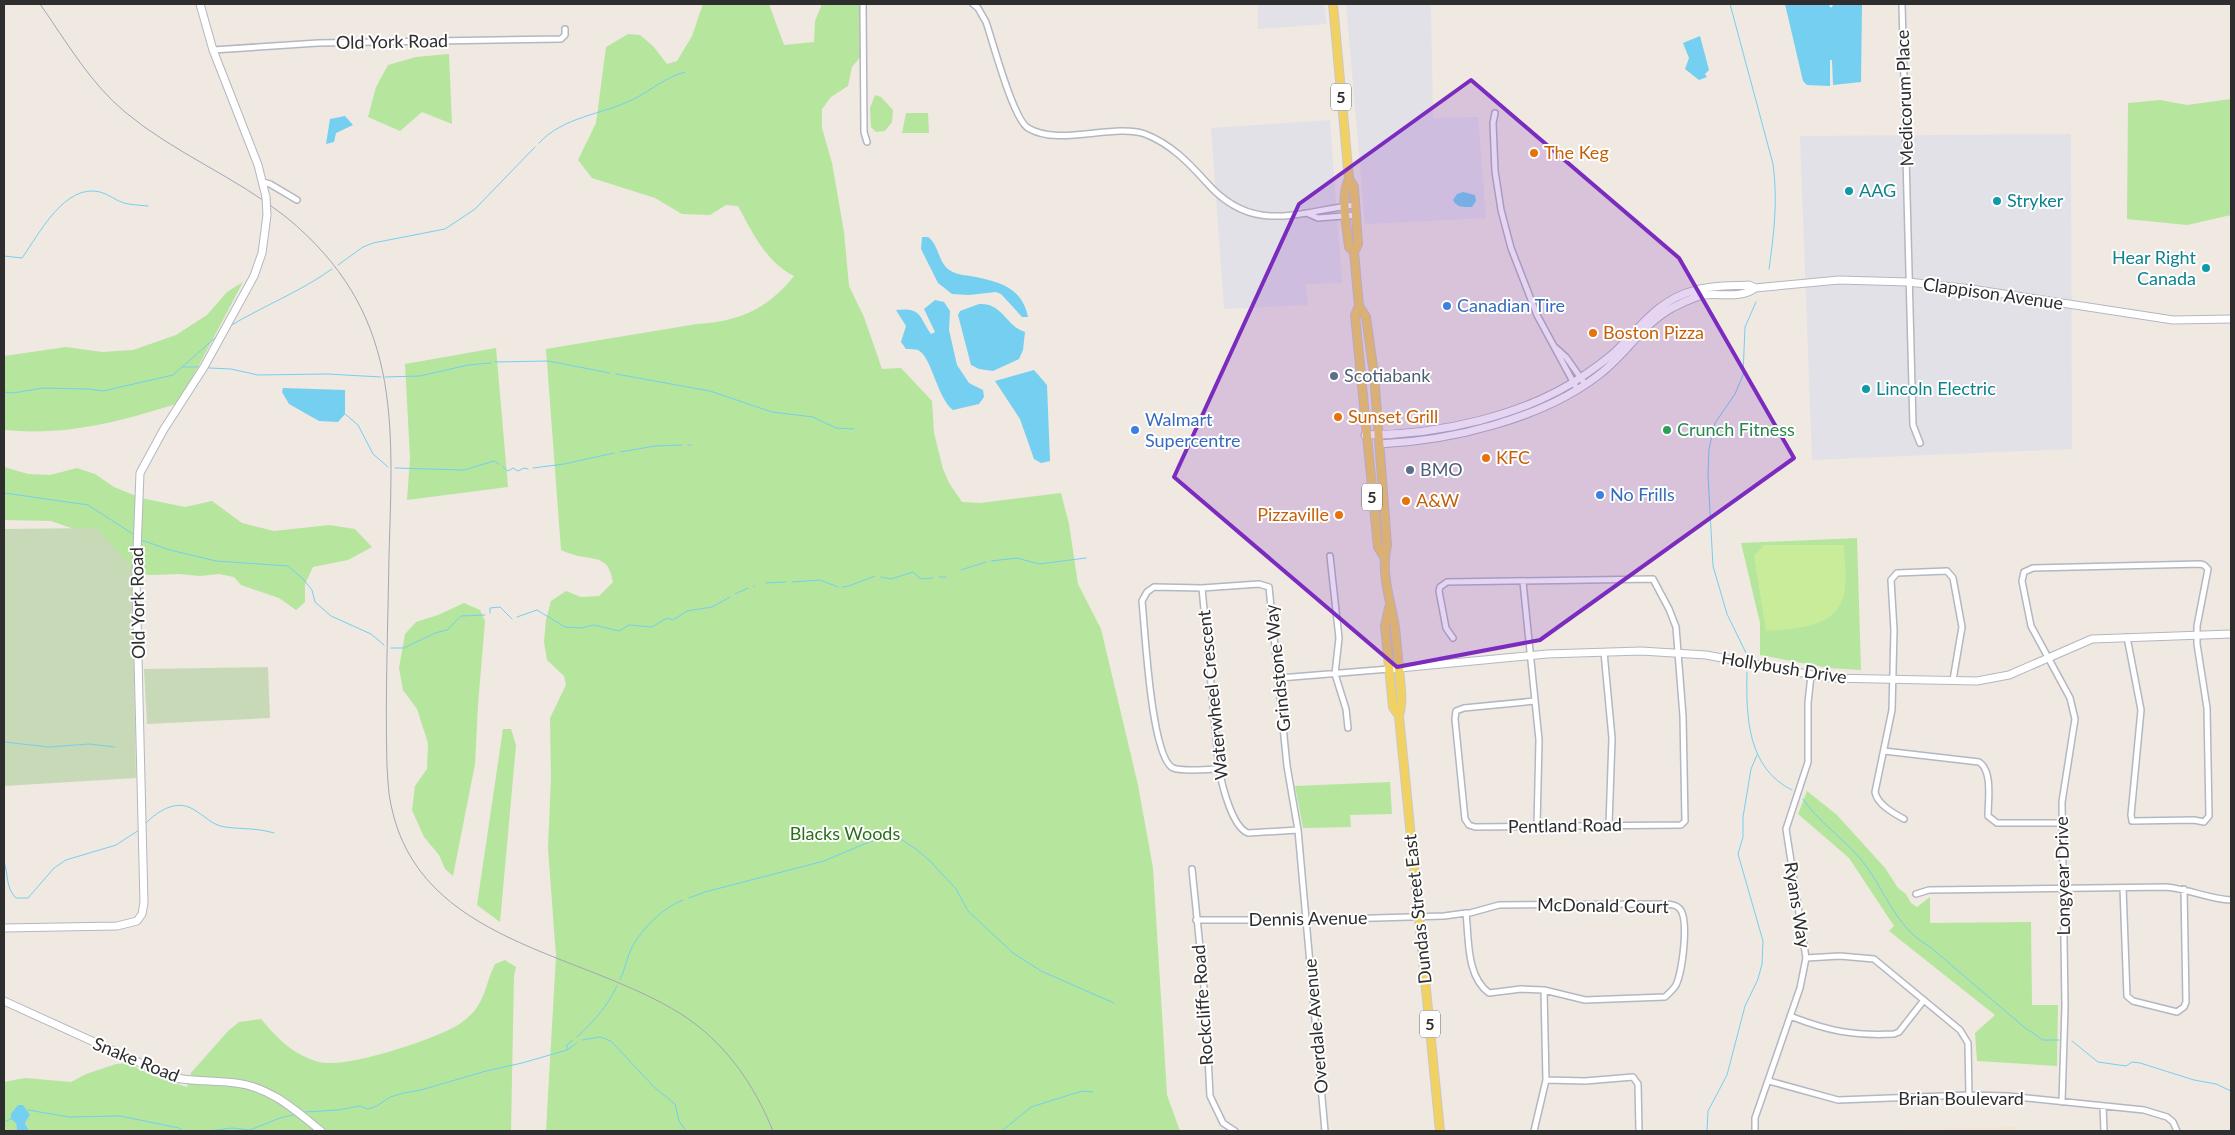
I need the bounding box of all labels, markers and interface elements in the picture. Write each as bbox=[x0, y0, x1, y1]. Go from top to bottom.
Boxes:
street label: Old York Road bbox=[336, 29, 448, 53]
street label: Medicorum Place bbox=[1891, 29, 1917, 167]
road number: 5 bbox=[1331, 84, 1351, 110]
place label: The Keg bbox=[1544, 141, 1609, 163]
marker: The Keg bbox=[1528, 147, 1540, 159]
place label: AAG bbox=[1859, 179, 1896, 201]
marker: AAG bbox=[1843, 185, 1855, 197]
place label: Stryker bbox=[2007, 189, 2064, 211]
marker: Stryker bbox=[1991, 195, 2003, 207]
place label: Hear Right Canada bbox=[2112, 246, 2197, 289]
marker: Hear Right Canada bbox=[2200, 262, 2212, 274]
street label: Clappison Avenue bbox=[1922, 272, 2065, 314]
place label: Canadian Tire bbox=[1457, 294, 1565, 316]
marker: Canadian Tire bbox=[1441, 300, 1453, 312]
place label: Boston Pizza bbox=[1603, 321, 1704, 343]
marker: Boston Pizza bbox=[1587, 327, 1599, 339]
place label: Scotiabank bbox=[1344, 364, 1431, 386]
marker: Scotiabank bbox=[1328, 370, 1340, 382]
place label: Lincoln Electric bbox=[1876, 377, 1996, 399]
marker: Lincoln Electric bbox=[1860, 383, 1872, 395]
place label: Sunset Grill bbox=[1348, 405, 1438, 427]
place label: Walmart Supercentre bbox=[1145, 408, 1240, 451]
marker: Sunset Grill bbox=[1332, 411, 1344, 423]
place label: Crunch Fitness bbox=[1677, 418, 1795, 440]
marker: Walmart Supercentre bbox=[1129, 424, 1141, 436]
marker: Crunch Fitness bbox=[1661, 424, 1673, 436]
place label: KFC bbox=[1496, 446, 1530, 468]
marker: KFC bbox=[1480, 452, 1492, 464]
place label: BMO bbox=[1420, 458, 1463, 480]
marker: BMO bbox=[1404, 464, 1416, 476]
place label: No Frills bbox=[1610, 483, 1675, 505]
road number: 5 bbox=[1362, 484, 1382, 511]
place label: A&W bbox=[1416, 489, 1459, 511]
marker: No Frills bbox=[1594, 489, 1606, 501]
marker: A&W bbox=[1400, 495, 1412, 507]
place label: Pizzaville bbox=[1257, 503, 1329, 525]
marker: Pizzaville bbox=[1333, 509, 1345, 521]
street label: Old York Road bbox=[125, 547, 149, 659]
street label: Grindstone Way bbox=[1259, 603, 1295, 733]
street label: Waterwheel Crescent bbox=[1192, 609, 1232, 781]
street label: Hollybush Drive bbox=[1720, 646, 1849, 688]
street label: Pentland Road bbox=[1508, 813, 1622, 837]
street label: Longyear Drive bbox=[2050, 816, 2074, 936]
park label: Blacks Woods bbox=[790, 822, 900, 844]
street label: Dundas Street East bbox=[1398, 833, 1436, 985]
street label: Ryans Way bbox=[1780, 860, 1816, 950]
street label: McDonald Court bbox=[1537, 893, 1670, 917]
street label: Dennis Avenue bbox=[1248, 906, 1368, 930]
street label: Rockcliffe Road bbox=[1187, 944, 1217, 1066]
street label: Overdale Avenue bbox=[1298, 958, 1332, 1095]
road number: 5 bbox=[1420, 1011, 1440, 1038]
street label: Snake Road bbox=[90, 1032, 183, 1086]
street label: Brian Boulevard bbox=[1898, 1087, 2024, 1109]

